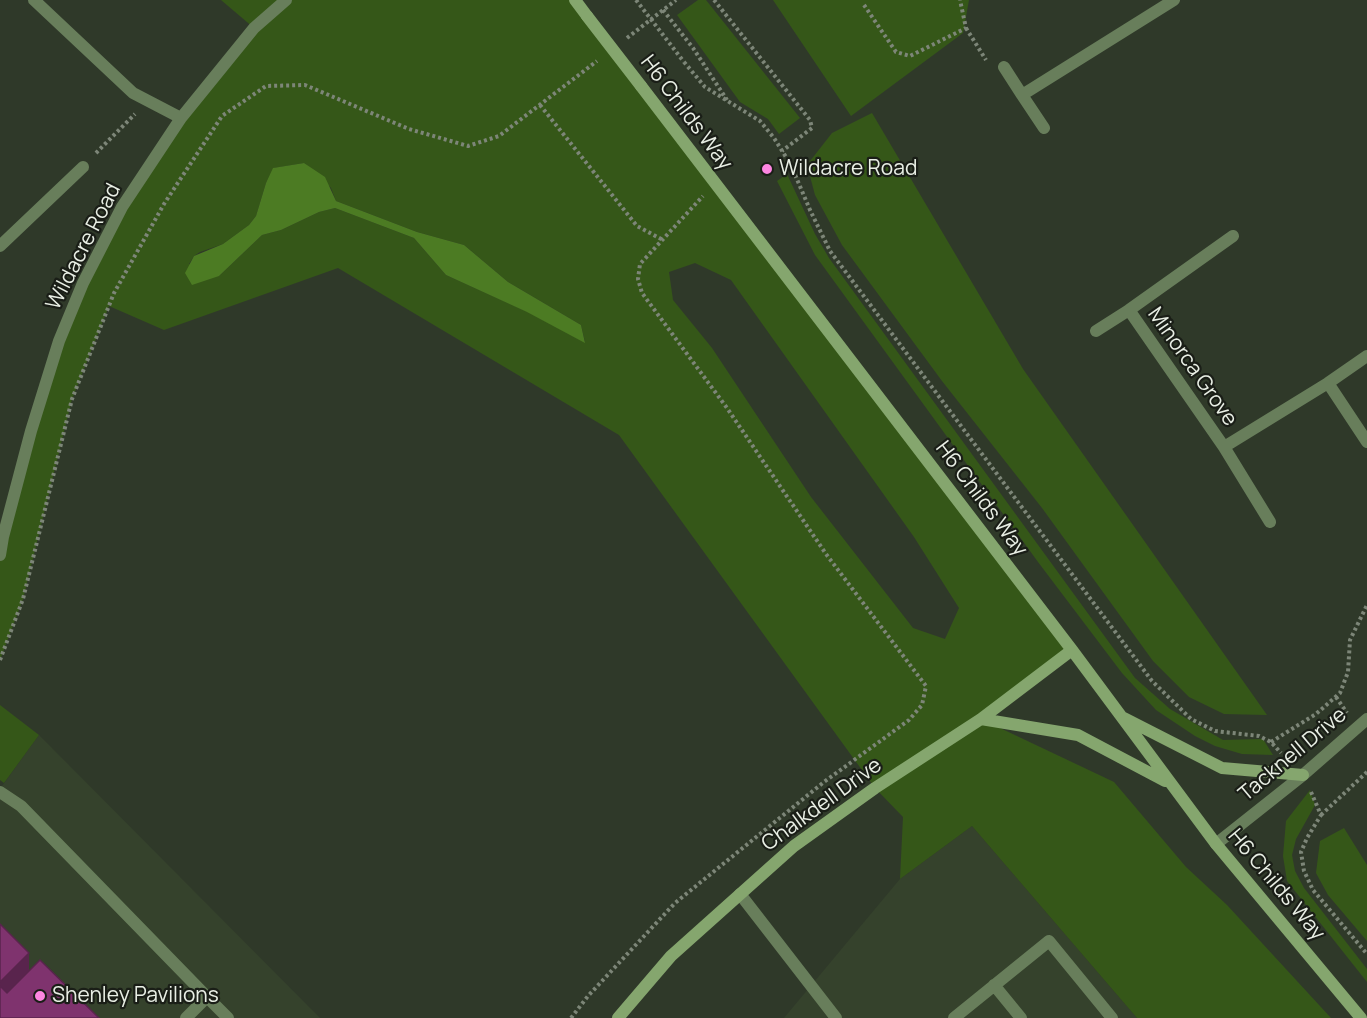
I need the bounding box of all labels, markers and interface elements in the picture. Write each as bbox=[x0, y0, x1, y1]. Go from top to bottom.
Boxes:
street label: H6 Childs Way bbox=[635, 51, 737, 175]
place label: Wildacre Road bbox=[779, 156, 917, 182]
marker: Wildacre Road bbox=[760, 162, 774, 176]
street label: Wildacre Road bbox=[41, 180, 127, 314]
street label: Minorca Grove bbox=[1142, 303, 1242, 431]
street label: H6 Childs Way bbox=[930, 437, 1032, 561]
street label: Tacknell Drive bbox=[1234, 703, 1352, 807]
street label: Chalkdell Drive bbox=[757, 753, 887, 857]
street label: H6 Childs Way bbox=[1222, 824, 1330, 946]
place label: Shenley Pavilions bbox=[52, 983, 219, 1009]
marker: Shenley Pavilions bbox=[33, 989, 47, 1003]

